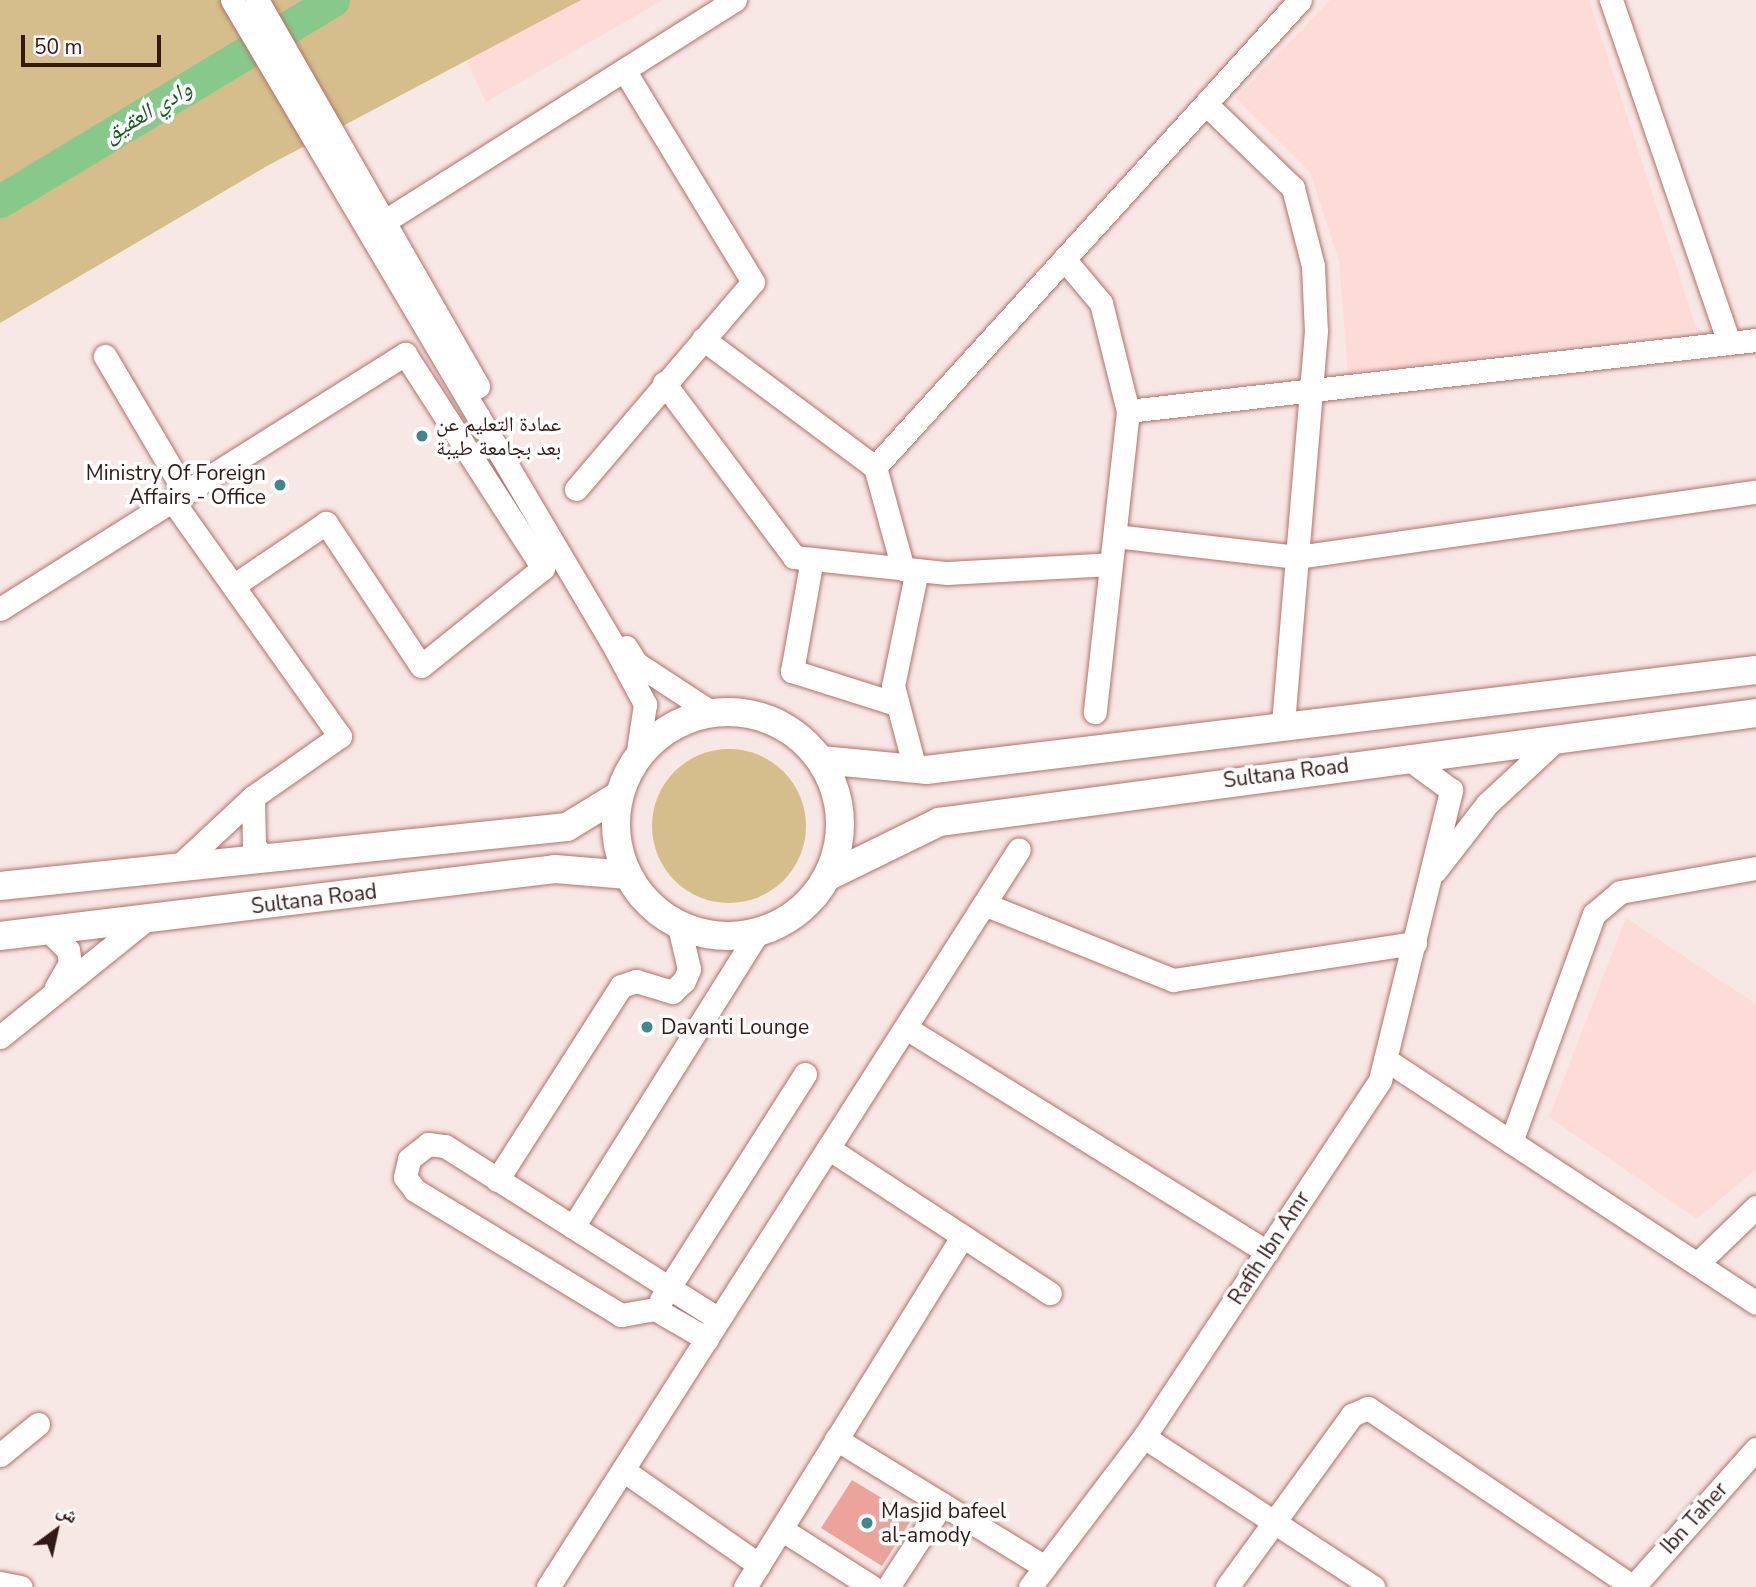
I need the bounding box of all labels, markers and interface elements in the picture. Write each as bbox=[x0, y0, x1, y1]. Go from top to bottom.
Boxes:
scale bar bbox=[24, 21, 164, 65]
text: 50 m bbox=[34, 33, 83, 61]
water label: وادي العقيق bbox=[99, 75, 197, 149]
place label: عمادة التعليم عن بعد بجامعة طيبة bbox=[436, 411, 561, 461]
marker: عمادة التعليم عن بعد بجامعة طيبة bbox=[414, 428, 430, 444]
place label: Ministry Of Foreign Affairs - Office bbox=[86, 460, 266, 510]
marker: Ministry Of Foreign Affairs - Office bbox=[272, 477, 288, 493]
street label: Sultana Road bbox=[1222, 753, 1350, 793]
street label: Sultana Road bbox=[250, 879, 378, 919]
place label: Davanti Lounge bbox=[661, 1014, 809, 1040]
marker: Davanti Lounge bbox=[639, 1019, 655, 1035]
street label: Rafih Ibn Amr bbox=[1223, 1187, 1315, 1309]
street label: Ibn Taher bbox=[1655, 1477, 1733, 1559]
north arrow bbox=[21, 1496, 91, 1566]
text: ش bbox=[52, 1497, 83, 1530]
place label: Masjid bafeel al-amody bbox=[881, 1498, 1006, 1548]
marker: Masjid bafeel al-amody bbox=[859, 1515, 875, 1531]

